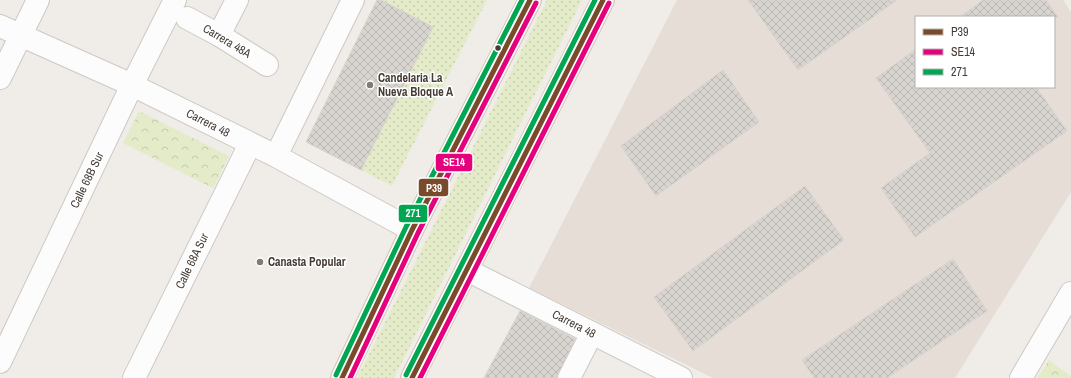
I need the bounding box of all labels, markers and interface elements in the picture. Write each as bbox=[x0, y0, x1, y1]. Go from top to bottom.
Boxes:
legend bbox=[915, 16, 1055, 88]
street label: Carrera 48A bbox=[200, 20, 254, 62]
text: P39 bbox=[951, 24, 969, 40]
unlabelled marker bbox=[493, 43, 503, 53]
text: SE14 bbox=[951, 44, 976, 60]
text: 271 bbox=[951, 64, 968, 80]
place label: Candelaria La Nueva Bloque A bbox=[378, 70, 454, 100]
marker: Candelaria La Nueva Bloque A bbox=[365, 80, 375, 90]
street label: Carrera 48 bbox=[183, 105, 233, 141]
street label: Calle 68B Sur bbox=[67, 149, 108, 211]
line badge: SE14 bbox=[435, 153, 473, 172]
text: SE14 bbox=[443, 155, 465, 169]
line badge: P39 bbox=[418, 178, 449, 197]
text: P39 bbox=[426, 181, 442, 195]
line badge: 271 bbox=[398, 204, 428, 223]
text: 271 bbox=[405, 206, 421, 220]
street label: Calle 68A Sur bbox=[172, 230, 213, 292]
place label: Canasta Popular bbox=[268, 254, 346, 270]
marker: Canasta Popular bbox=[255, 257, 265, 267]
street label: Carrera 48 bbox=[549, 306, 599, 342]

